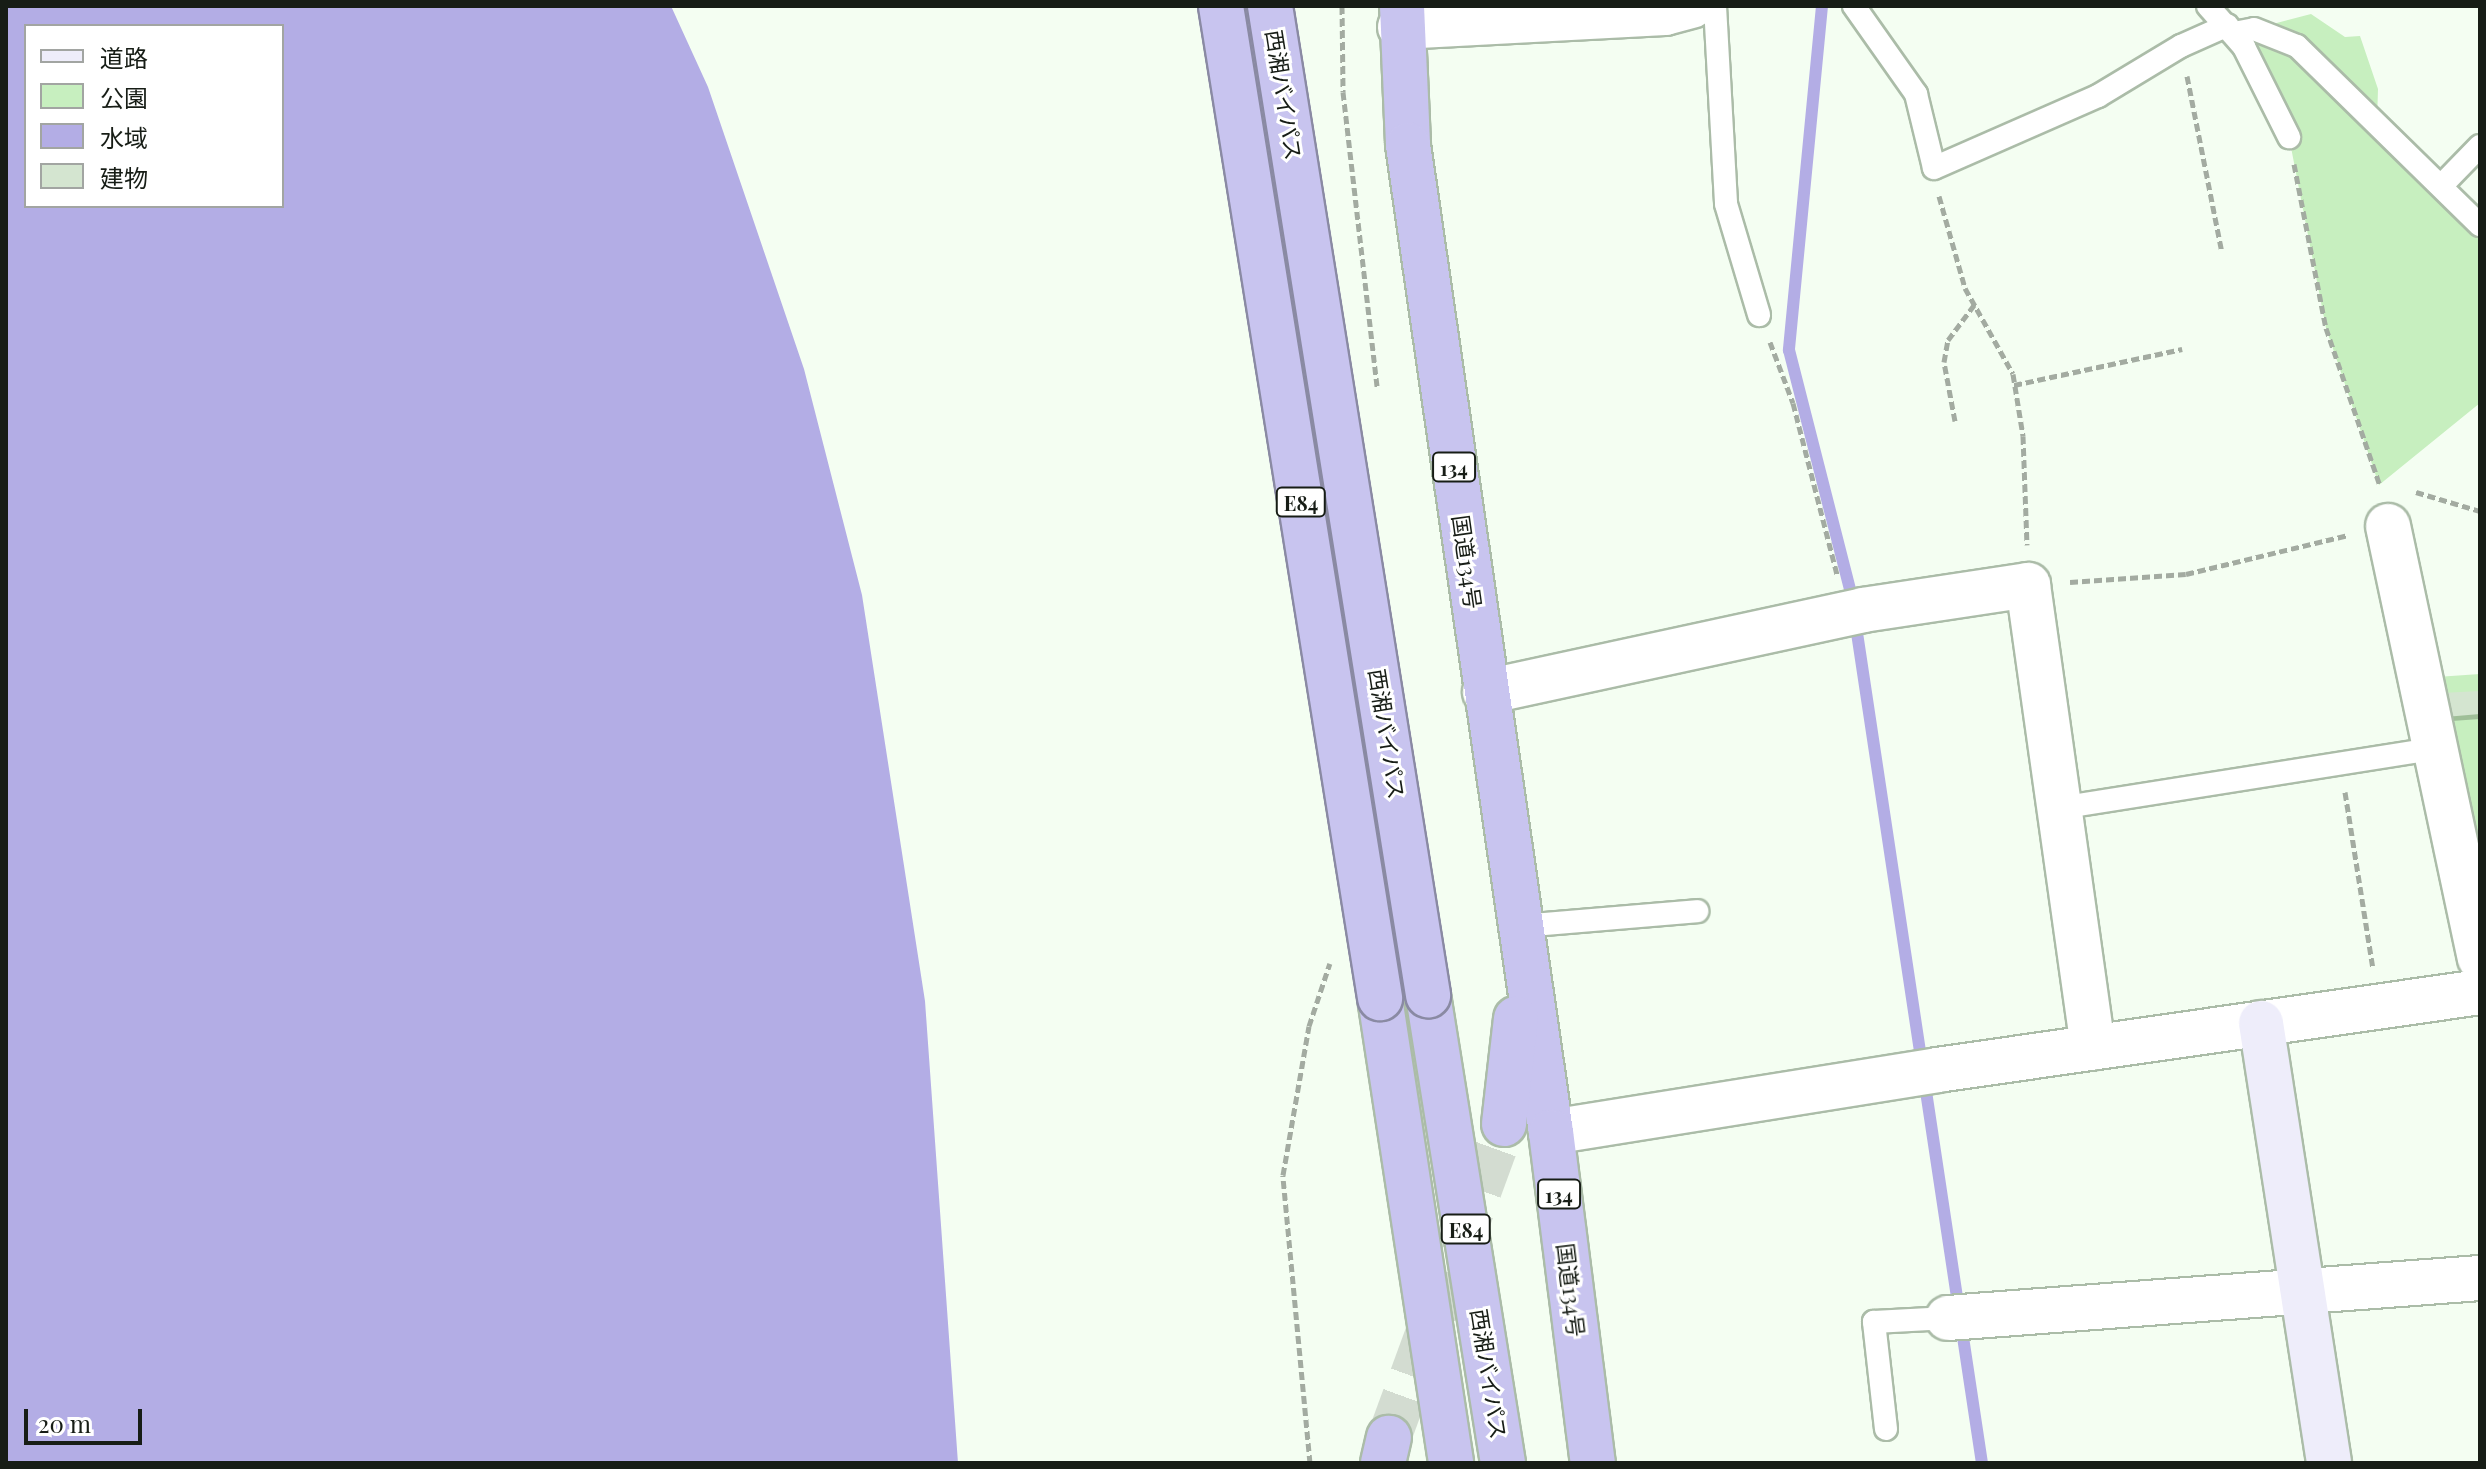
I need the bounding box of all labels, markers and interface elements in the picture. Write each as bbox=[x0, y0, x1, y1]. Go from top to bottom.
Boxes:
legend bbox=[24, 24, 284, 208]
street label: 西湘バイパス bbox=[1261, 28, 1307, 162]
text: 道路 bbox=[100, 41, 148, 73]
text: 公園 bbox=[100, 81, 148, 113]
text: 水域 bbox=[100, 121, 148, 153]
text: 建物 bbox=[100, 161, 148, 193]
road number: 134 bbox=[1432, 451, 1476, 483]
road number: E84 bbox=[1275, 486, 1327, 518]
street label: 国道134号 bbox=[1447, 513, 1487, 611]
street label: 西湘バイパス bbox=[1364, 667, 1410, 801]
road number: 134 bbox=[1537, 1178, 1581, 1210]
road number: E84 bbox=[1440, 1213, 1492, 1245]
street label: 国道134号 bbox=[1552, 1241, 1590, 1339]
street label: 西湘バイパス bbox=[1466, 1307, 1512, 1441]
scale bar bbox=[28, 1393, 146, 1443]
text: 20 m bbox=[38, 1407, 91, 1439]

